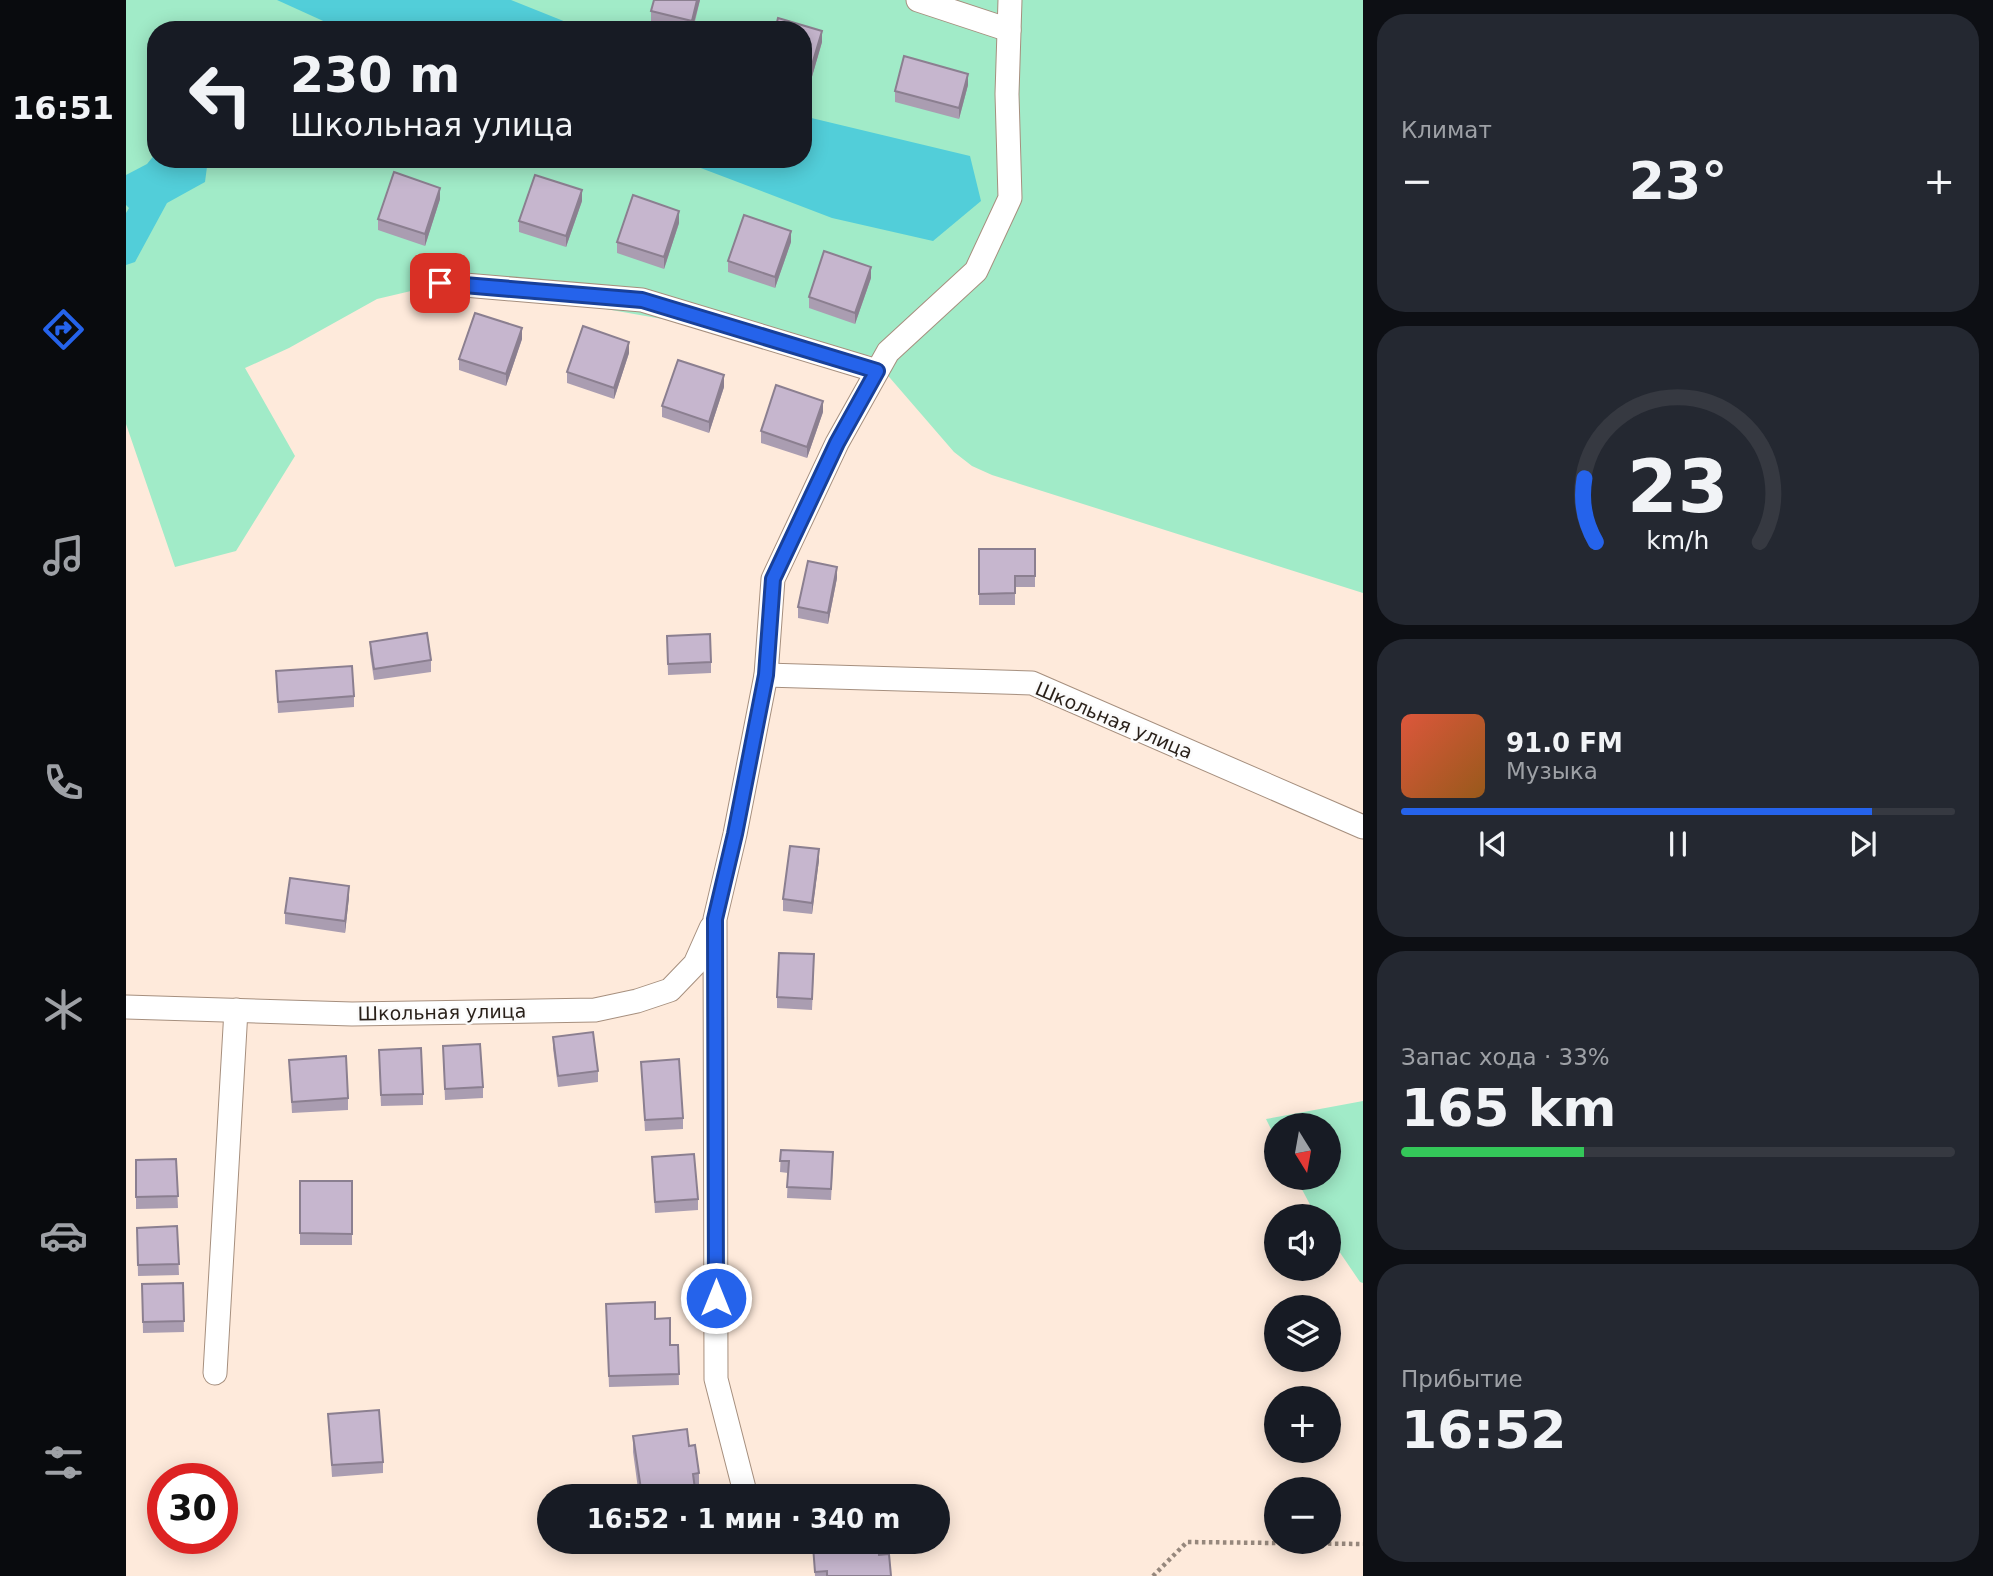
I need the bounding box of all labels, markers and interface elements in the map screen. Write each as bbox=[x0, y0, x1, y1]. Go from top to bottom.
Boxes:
text: 230 m bbox=[290, 47, 460, 104]
icon: left bbox=[175, 49, 266, 140]
text: 16:51 bbox=[12, 89, 114, 127]
text: Школьная улица bbox=[290, 106, 574, 144]
text: Климат bbox=[1401, 117, 1492, 143]
text: 23° bbox=[1629, 151, 1727, 211]
text: − bbox=[1401, 159, 1433, 203]
text: + bbox=[1923, 159, 1955, 203]
pin bbox=[410, 253, 470, 313]
icon: arrive bbox=[421, 264, 459, 302]
icon: directions bbox=[39, 305, 88, 354]
text: 23 bbox=[1627, 444, 1729, 529]
text: km/h bbox=[1646, 525, 1710, 554]
icon: music bbox=[39, 531, 88, 580]
street label: Школьная улица bbox=[1032, 677, 1196, 763]
text: 91.0 FM bbox=[1506, 728, 1623, 758]
icon: phone bbox=[39, 758, 88, 807]
text: Музыка bbox=[1506, 758, 1598, 784]
icon: previous bbox=[1474, 825, 1512, 863]
icon: pause bbox=[1659, 825, 1697, 863]
icon: next bbox=[1844, 825, 1882, 863]
icon: climate bbox=[39, 985, 88, 1034]
street label: Школьная улица bbox=[358, 1000, 526, 1024]
text: Запас хода · 33% bbox=[1401, 1044, 1610, 1070]
text: 165 km bbox=[1401, 1078, 1616, 1138]
north arrow bbox=[1264, 1113, 1340, 1190]
map controls bbox=[1264, 1113, 1341, 1554]
button: sound bbox=[1264, 1204, 1341, 1281]
icon: car bbox=[39, 1211, 88, 1260]
position arrow bbox=[679, 1261, 753, 1335]
button: layers bbox=[1264, 1295, 1341, 1372]
text: Прибытие bbox=[1401, 1366, 1523, 1392]
button: + bbox=[1264, 1386, 1341, 1463]
text: 16:52 bbox=[1401, 1400, 1567, 1460]
icon: filters bbox=[39, 1438, 88, 1487]
speed limit sign: 30 bbox=[147, 1463, 238, 1554]
button: − bbox=[1264, 1477, 1341, 1554]
text: 16:52 · 1 мин · 340 m bbox=[587, 1504, 900, 1534]

